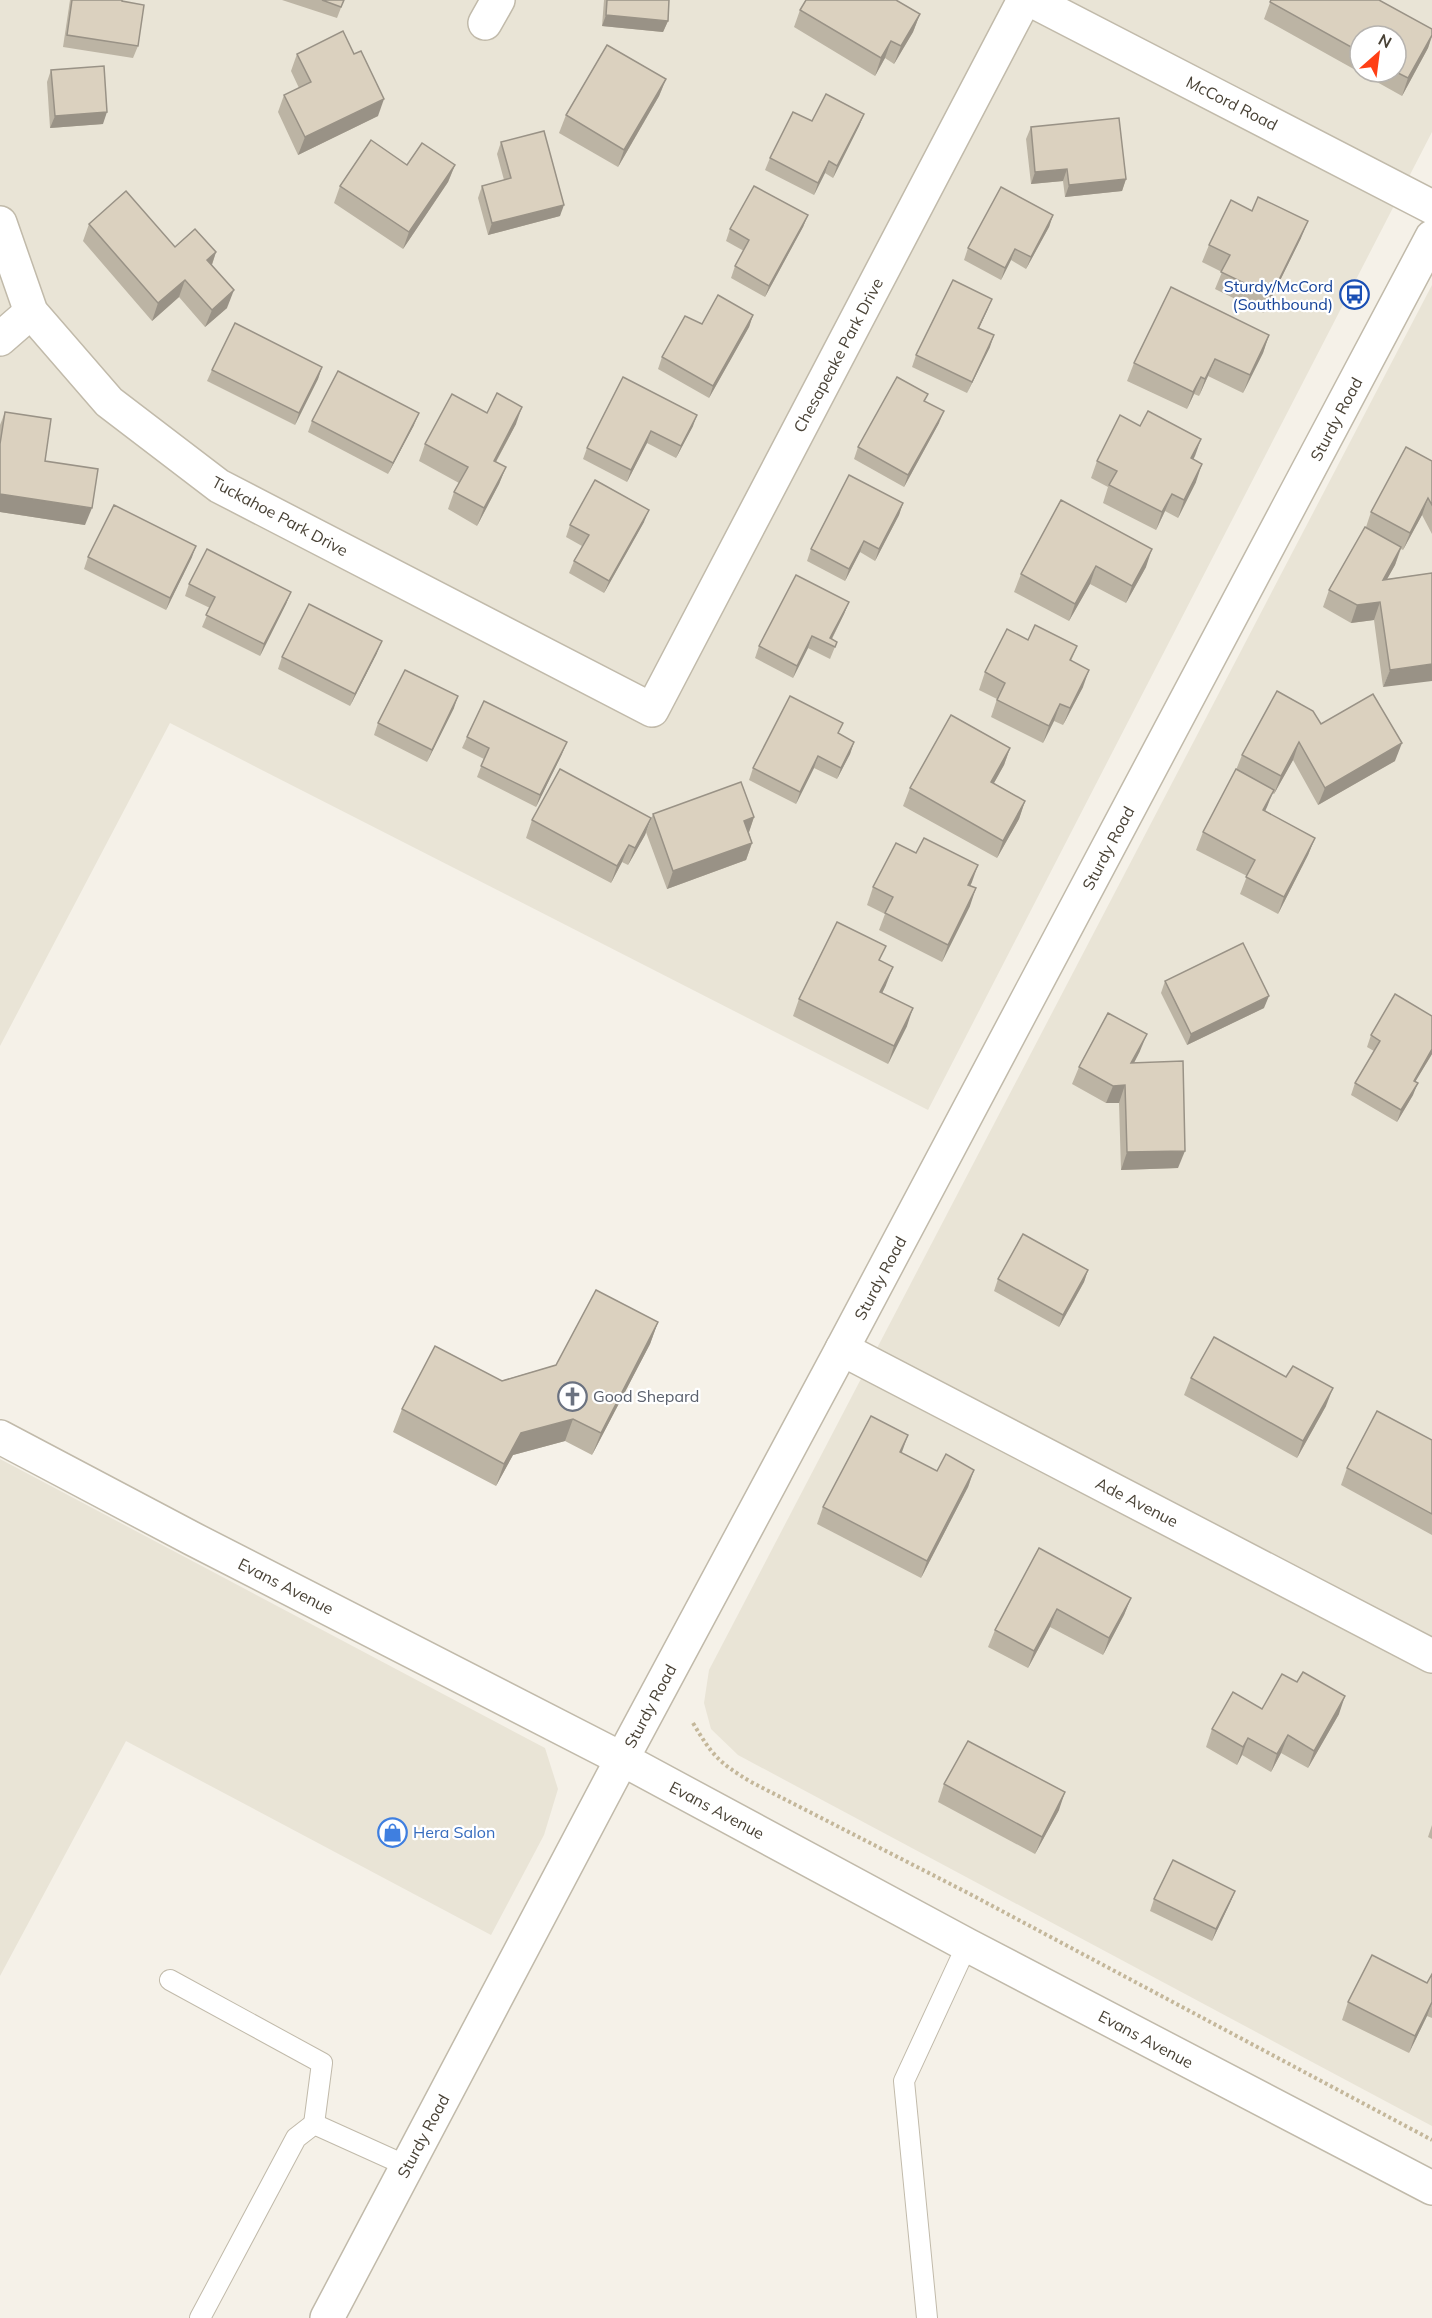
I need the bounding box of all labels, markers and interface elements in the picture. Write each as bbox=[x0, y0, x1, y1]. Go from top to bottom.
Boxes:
north arrow bbox=[1348, 24, 1408, 84]
text: N bbox=[1375, 29, 1395, 52]
street label: McCord Road bbox=[1183, 71, 1281, 135]
street label: Chesapeake Park Drive bbox=[789, 274, 887, 436]
place label: Sturdy/McCord (Southbound) bbox=[1224, 276, 1333, 314]
bus stop icon: Sturdy/McCord (Southbound) bbox=[1338, 279, 1370, 311]
street label: Sturdy Road bbox=[1306, 374, 1366, 464]
street label: Tuckahoe Park Drive bbox=[208, 472, 352, 560]
street label: Sturdy Road bbox=[1078, 803, 1138, 893]
street label: Sturdy Road bbox=[850, 1233, 910, 1323]
church icon: Good Shepard bbox=[556, 1380, 588, 1412]
place label: Good Shepard bbox=[593, 1386, 699, 1406]
street label: Ade Avenue bbox=[1092, 1473, 1182, 1531]
street label: Evans Avenue bbox=[235, 1553, 337, 1619]
street label: Sturdy Road bbox=[620, 1661, 680, 1751]
street label: Evans Avenue bbox=[666, 1777, 768, 1843]
shop icon: Hera Salon bbox=[376, 1816, 408, 1848]
place label: Hera Salon bbox=[413, 1822, 495, 1842]
street label: Evans Avenue bbox=[1095, 2006, 1197, 2072]
street label: Sturdy Road bbox=[393, 2091, 453, 2181]

